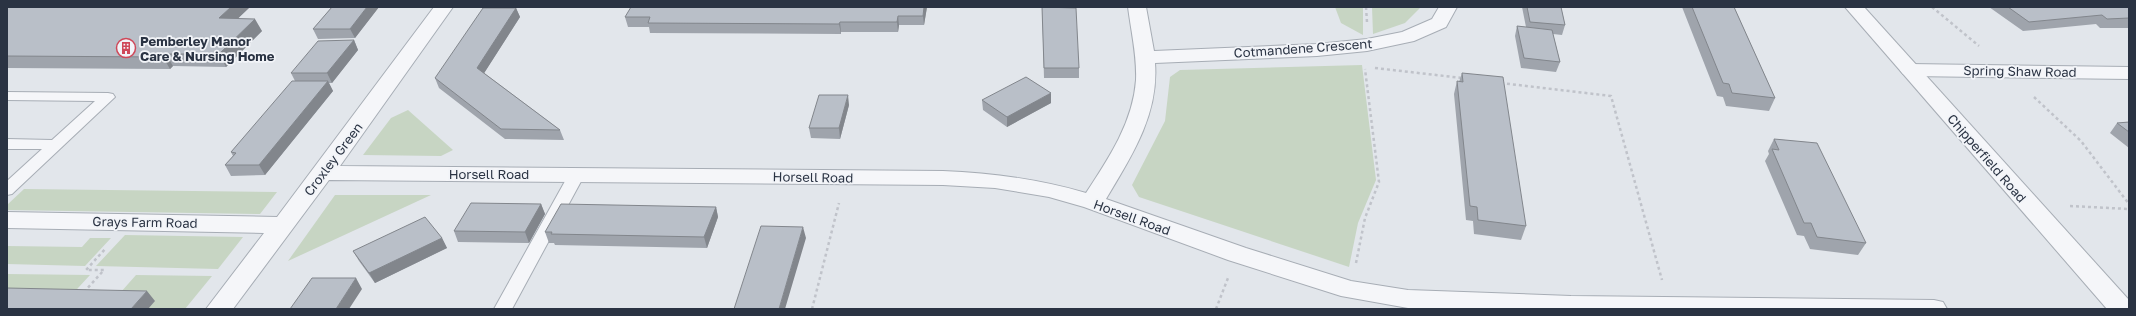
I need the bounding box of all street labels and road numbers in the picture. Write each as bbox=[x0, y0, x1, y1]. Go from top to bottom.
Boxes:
street label: Cotmandene Crescent bbox=[1233, 35, 1373, 61]
street label: Spring Shaw Road bbox=[1963, 62, 2077, 80]
street label: Chipperfield Road bbox=[1944, 110, 2030, 206]
street label: Croxley Green bbox=[300, 119, 366, 199]
street label: Horsell Road bbox=[449, 166, 529, 182]
street label: Horsell Road bbox=[773, 168, 853, 186]
street label: Horsell Road bbox=[1091, 196, 1173, 238]
street label: Grays Farm Road bbox=[92, 213, 198, 231]

